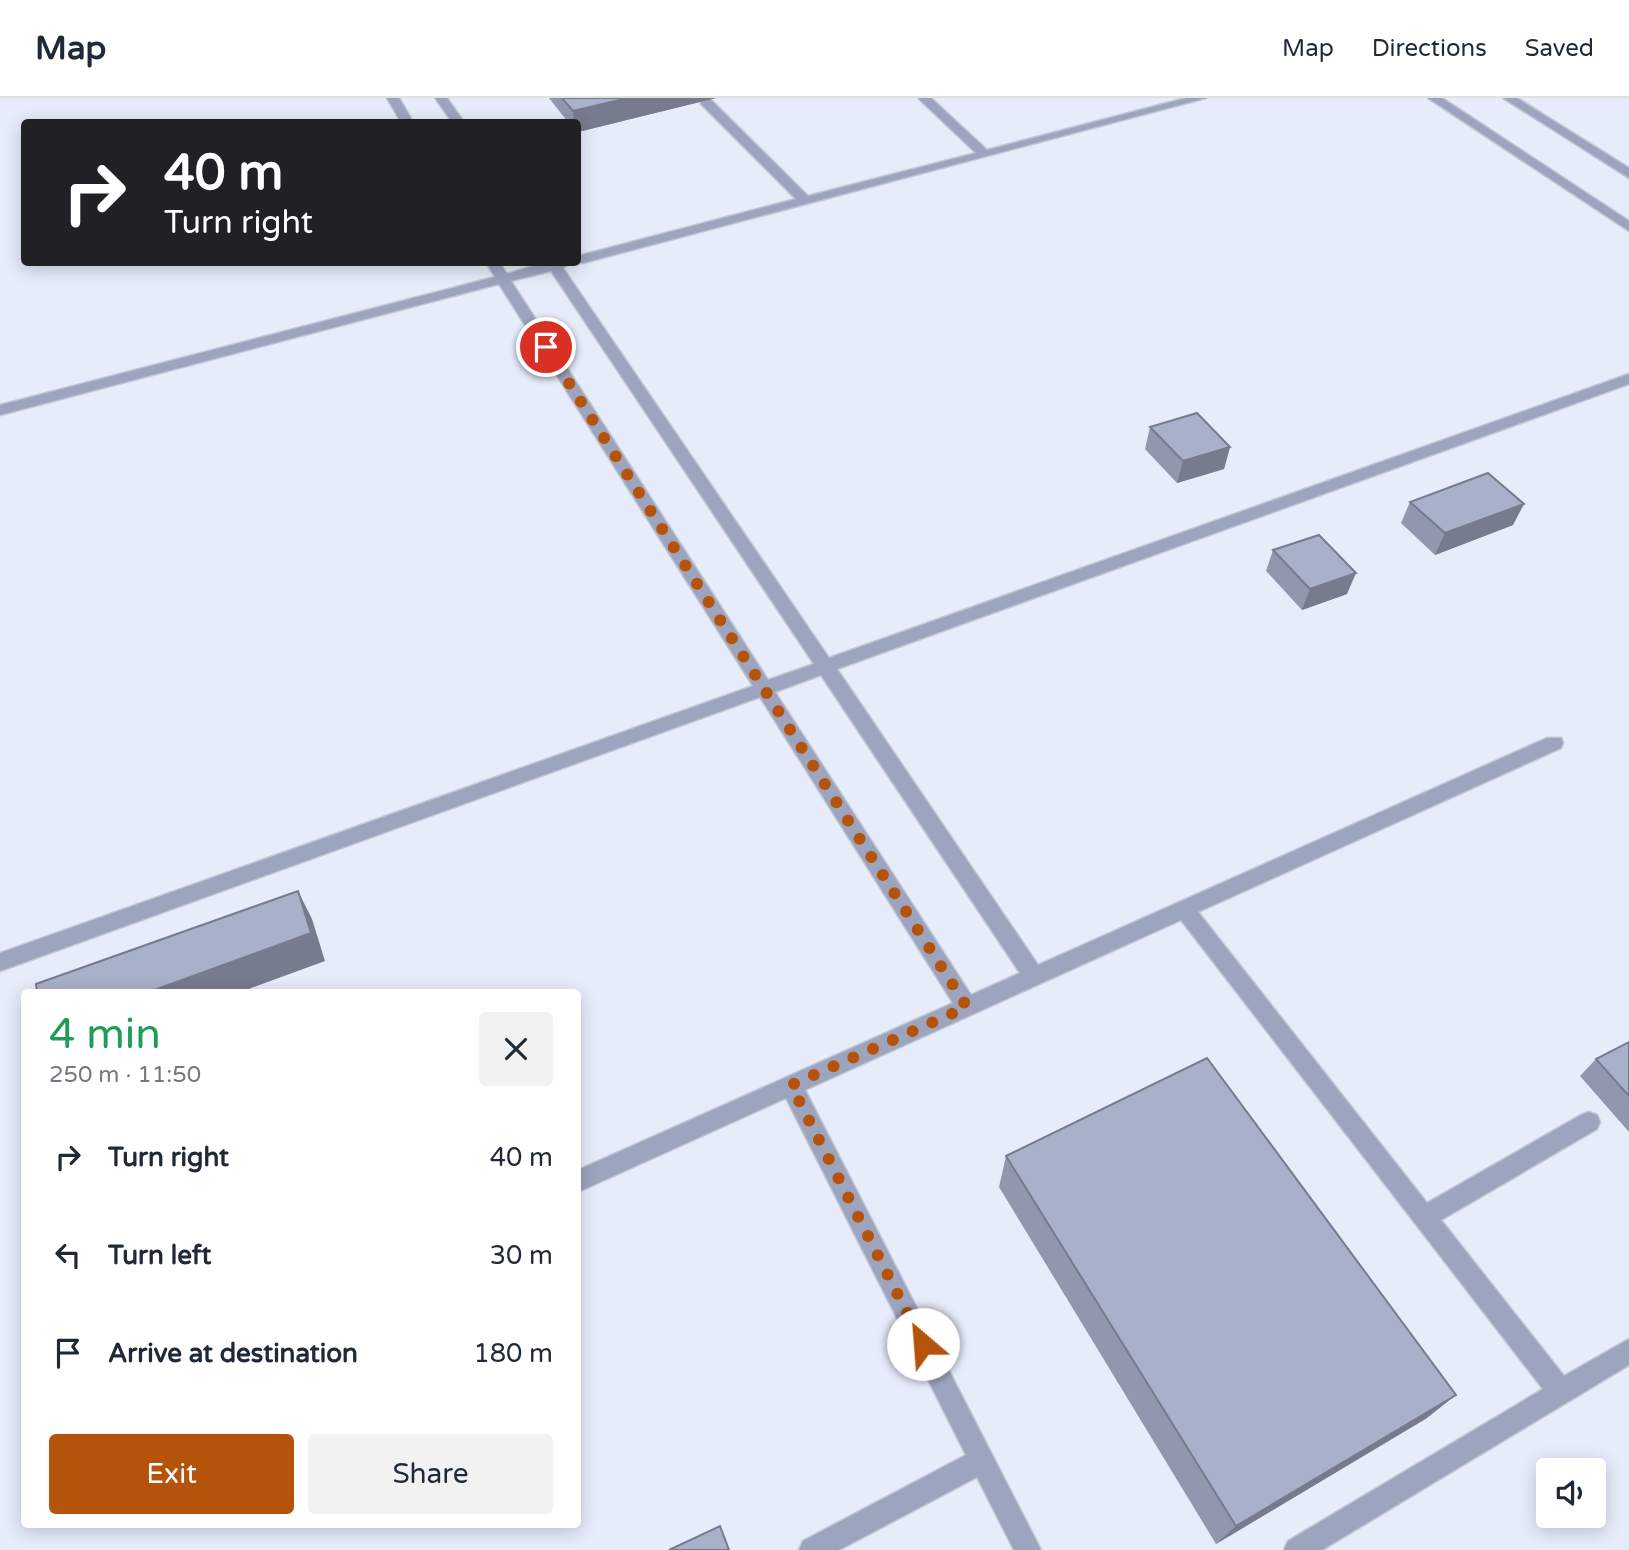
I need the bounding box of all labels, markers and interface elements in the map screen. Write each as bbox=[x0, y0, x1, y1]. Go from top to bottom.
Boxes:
text: Map bbox=[35, 29, 106, 68]
text: Map bbox=[1282, 34, 1334, 63]
text: Directions bbox=[1372, 34, 1487, 63]
text: Saved bbox=[1525, 34, 1594, 63]
text: 40 m bbox=[164, 144, 283, 203]
icon: right bbox=[49, 147, 140, 238]
text: Turn right bbox=[164, 204, 313, 242]
pin bbox=[516, 317, 576, 377]
icon: arrive bbox=[527, 328, 565, 366]
text: 4 min bbox=[49, 1009, 161, 1060]
button: close bbox=[479, 1012, 553, 1086]
text: 250 m · 11:50 bbox=[49, 1061, 201, 1089]
icon: right bbox=[49, 1138, 87, 1176]
text: Turn right bbox=[108, 1142, 229, 1173]
text: 40 m bbox=[490, 1142, 553, 1173]
icon: left bbox=[49, 1236, 87, 1274]
text: Turn left bbox=[108, 1240, 211, 1271]
text: 30 m bbox=[490, 1240, 553, 1271]
position arrow bbox=[886, 1307, 960, 1381]
icon: arrive bbox=[49, 1334, 87, 1372]
text: Arrive at destination bbox=[108, 1338, 358, 1369]
text: 180 m bbox=[473, 1338, 553, 1369]
button: Exit bbox=[49, 1434, 294, 1514]
button: Share bbox=[308, 1434, 553, 1514]
map controls bbox=[1536, 1458, 1606, 1528]
button: sound bbox=[1536, 1458, 1606, 1528]

